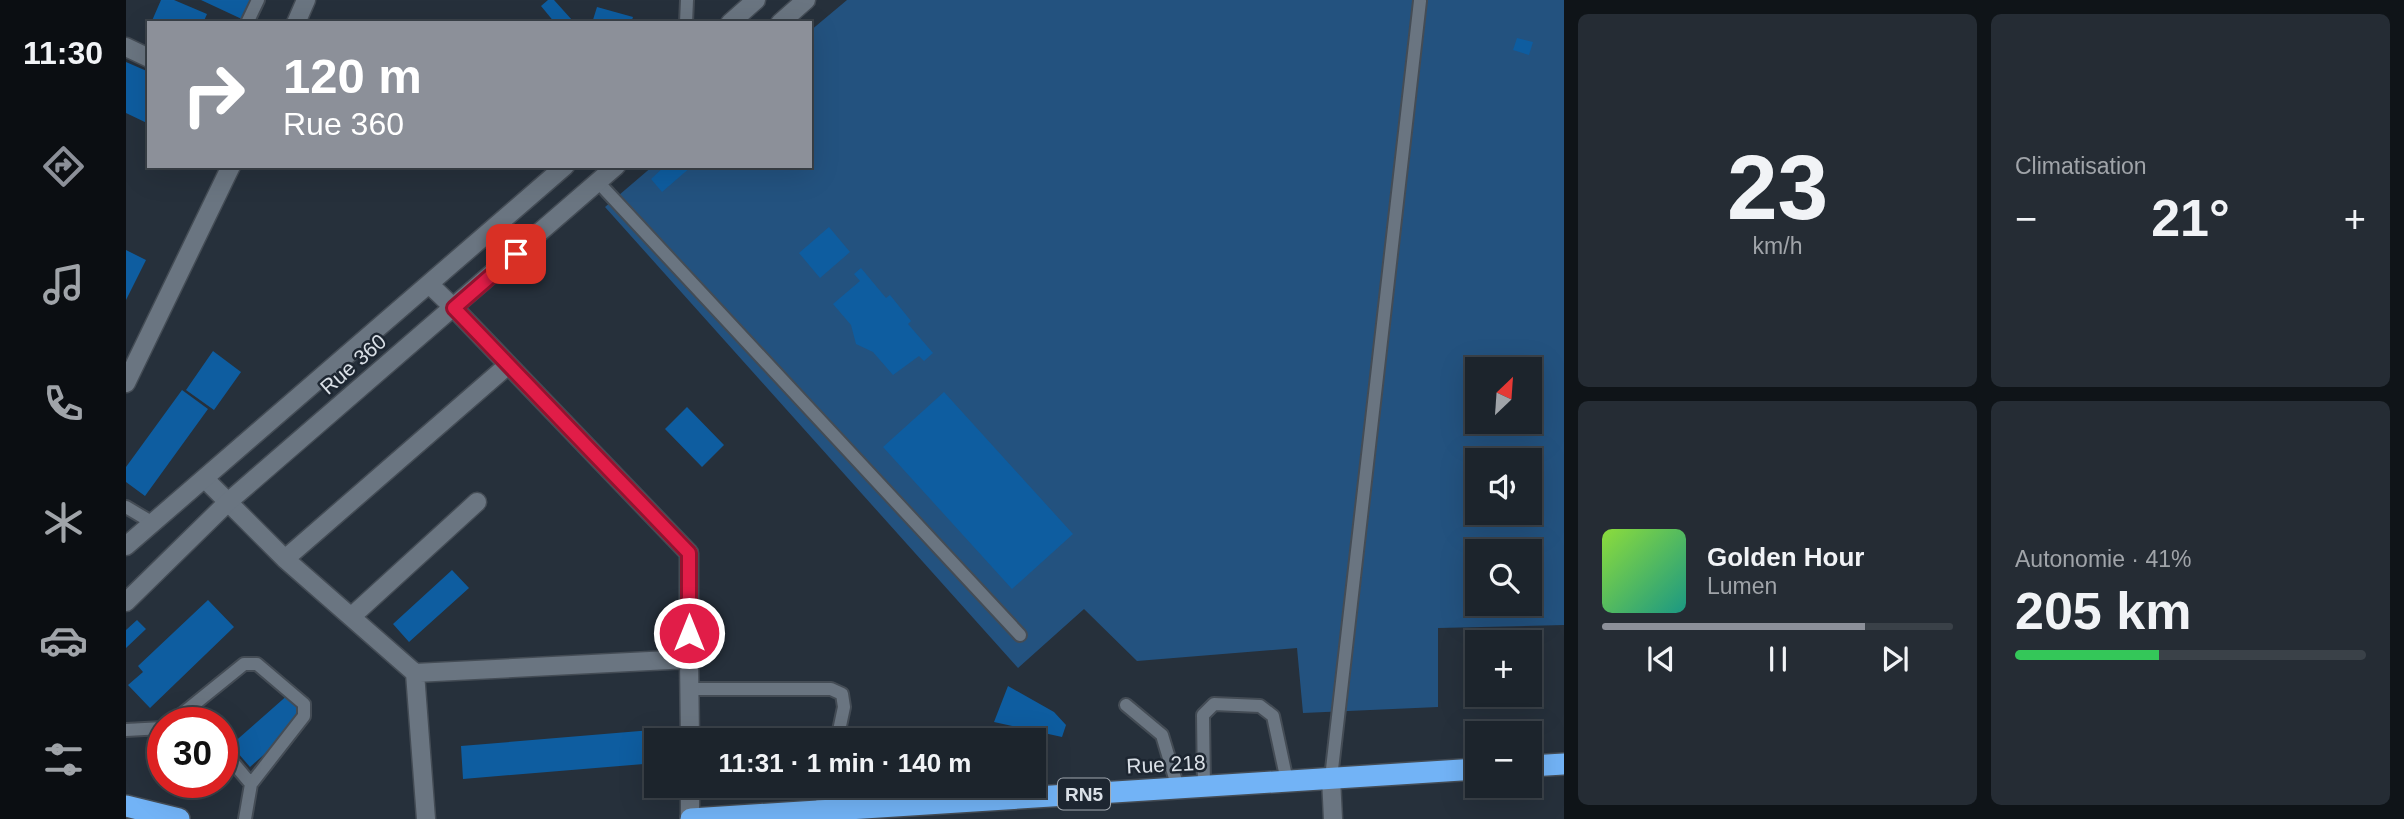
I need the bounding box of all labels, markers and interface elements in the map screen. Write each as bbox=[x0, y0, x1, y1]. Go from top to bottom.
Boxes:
text: 11:30 bbox=[23, 35, 103, 71]
icon: right bbox=[168, 49, 259, 140]
text: 120 m bbox=[283, 49, 422, 103]
text: Rue 360 bbox=[283, 106, 404, 142]
text: 23 bbox=[1727, 137, 1828, 238]
icon: directions bbox=[39, 142, 88, 191]
text: Climatisation bbox=[2015, 153, 2147, 179]
text: 21° bbox=[2151, 189, 2230, 247]
text: − bbox=[2015, 198, 2037, 240]
text: + bbox=[2344, 198, 2366, 240]
pin bbox=[486, 224, 546, 284]
text: km/h bbox=[1753, 233, 1802, 259]
icon: arrive bbox=[497, 235, 535, 273]
icon: music bbox=[39, 260, 88, 309]
street label: Rue 360 bbox=[315, 329, 391, 399]
north arrow bbox=[1465, 357, 1542, 434]
map controls bbox=[1465, 357, 1542, 798]
icon: phone bbox=[39, 379, 88, 428]
button: sound bbox=[1465, 448, 1542, 525]
icon: climate bbox=[39, 498, 88, 547]
button: search bbox=[1465, 539, 1542, 616]
text: Golden Hour bbox=[1707, 542, 1864, 572]
text: Autonomie · 41% bbox=[2015, 546, 2191, 572]
text: Lumen bbox=[1707, 573, 1777, 599]
text: 205 km bbox=[2015, 582, 2191, 640]
position arrow bbox=[652, 596, 726, 670]
icon: car bbox=[39, 616, 88, 665]
button: + bbox=[1465, 630, 1542, 707]
icon: previous bbox=[1642, 640, 1680, 678]
icon: pause bbox=[1759, 640, 1797, 678]
icon: next bbox=[1876, 640, 1914, 678]
speed limit sign: 30 bbox=[147, 707, 238, 798]
button: − bbox=[1465, 721, 1542, 798]
icon: filters bbox=[39, 735, 88, 784]
text: 11:31 · 1 min · 140 m bbox=[719, 748, 971, 778]
street label: Rue 218 bbox=[1126, 750, 1206, 778]
road number: RN5 bbox=[1058, 778, 1110, 810]

